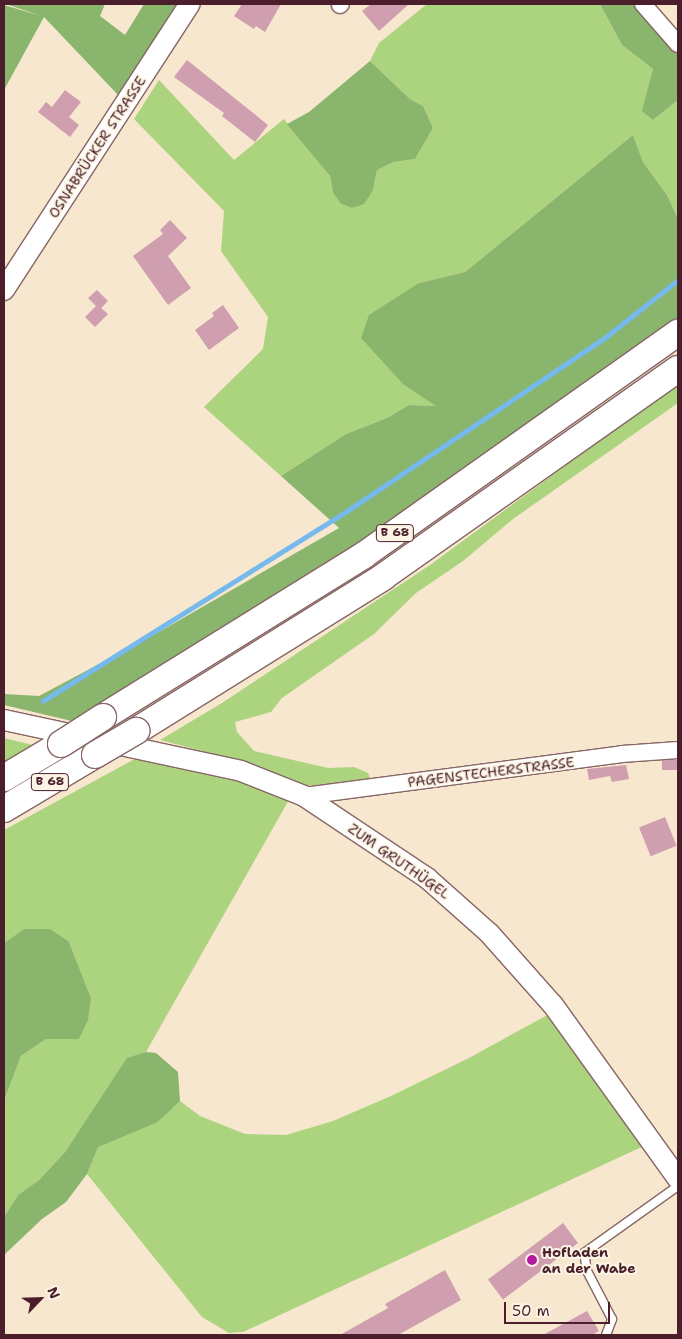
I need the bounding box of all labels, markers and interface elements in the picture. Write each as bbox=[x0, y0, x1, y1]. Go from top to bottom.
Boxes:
street label: OSNABRÜCKER STRASSE bbox=[45, 73, 149, 221]
road number: B 68 bbox=[375, 524, 415, 542]
street label: PAGENSTECHERSTRASSE bbox=[407, 753, 575, 791]
road number: B 68 bbox=[30, 772, 70, 792]
street label: ZUM GRUTHÜGEL bbox=[345, 820, 453, 902]
place label: Hofladen an der Wabe bbox=[542, 1244, 636, 1276]
marker: Hofladen an der Wabe bbox=[526, 1254, 538, 1266]
north arrow bbox=[15, 1274, 65, 1324]
text: N bbox=[43, 1284, 64, 1302]
scale bar bbox=[507, 1292, 613, 1324]
text: 50 m bbox=[512, 1301, 550, 1321]

